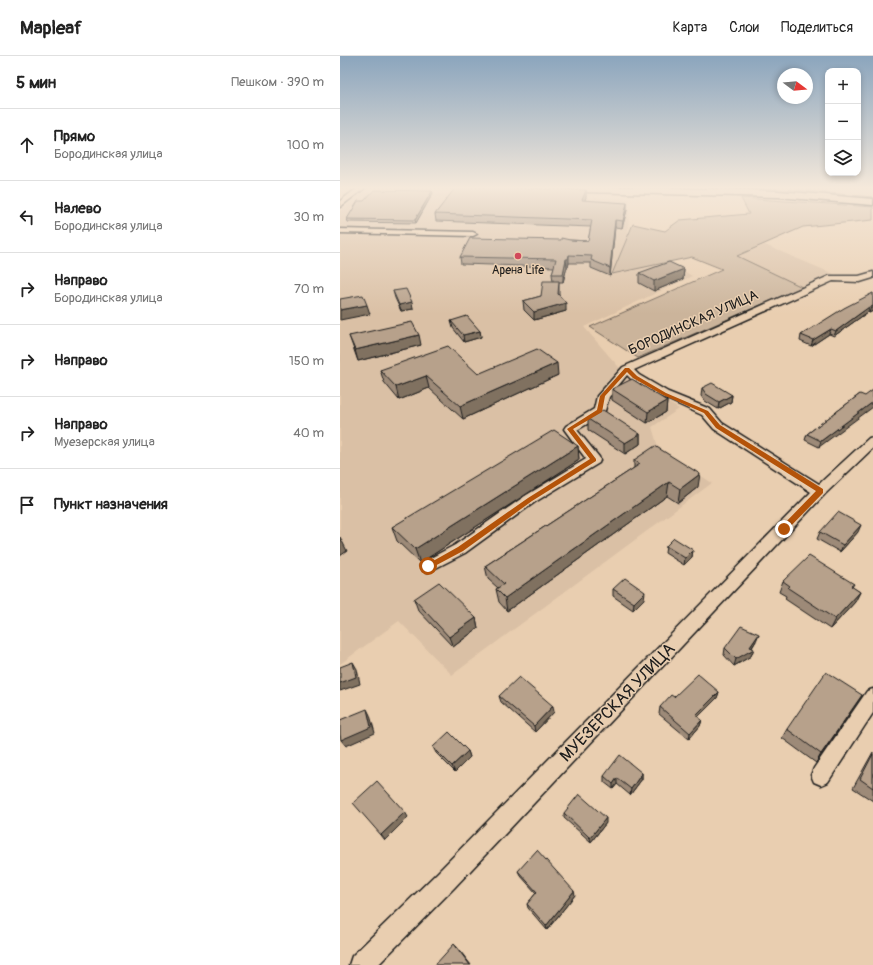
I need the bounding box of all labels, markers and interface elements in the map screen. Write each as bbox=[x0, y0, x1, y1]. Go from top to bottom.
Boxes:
text: Mapleaf bbox=[20, 16, 82, 40]
text: Карта bbox=[673, 19, 707, 36]
text: Слои bbox=[729, 19, 759, 36]
text: Поделиться bbox=[781, 19, 853, 36]
north arrow bbox=[777, 68, 813, 104]
map controls bbox=[825, 68, 861, 176]
button: + bbox=[825, 68, 861, 104]
text: 5 мин bbox=[16, 72, 56, 93]
text: Пешком · 390 m bbox=[231, 74, 324, 90]
button: − bbox=[825, 104, 861, 140]
text: Прямо bbox=[54, 127, 95, 146]
icon: ahead bbox=[16, 134, 38, 156]
text: 100 m bbox=[287, 137, 324, 153]
button: layers bbox=[825, 140, 861, 176]
text: Бородинская улица bbox=[54, 146, 163, 162]
text: Налево bbox=[54, 199, 101, 218]
icon: left bbox=[16, 206, 38, 228]
text: 30 m bbox=[294, 209, 324, 225]
text: Бородинская улица bbox=[54, 218, 163, 234]
marker: Арена Life bbox=[513, 251, 523, 261]
place label: Арена Life bbox=[492, 263, 544, 278]
text: Направо bbox=[54, 271, 108, 290]
icon: right bbox=[16, 278, 38, 300]
text: 70 m bbox=[294, 281, 324, 297]
street label: БОРОДИНСКАЯ УЛИЦА bbox=[626, 286, 761, 359]
text: Бородинская улица bbox=[54, 290, 163, 306]
icon: right bbox=[16, 350, 38, 372]
text: Направо bbox=[54, 351, 108, 370]
text: 150 m bbox=[289, 353, 324, 369]
text: Направо bbox=[54, 415, 108, 434]
icon: right bbox=[16, 422, 38, 444]
text: 40 m bbox=[293, 425, 324, 441]
text: Муезерская улица bbox=[54, 434, 155, 450]
icon: arrive bbox=[16, 494, 38, 516]
text: Пункт назначения bbox=[54, 495, 168, 514]
route end bbox=[775, 520, 793, 538]
route start bbox=[419, 557, 437, 575]
street label: МУЕЗЕРСКАЯ УЛИЦА bbox=[555, 638, 680, 766]

